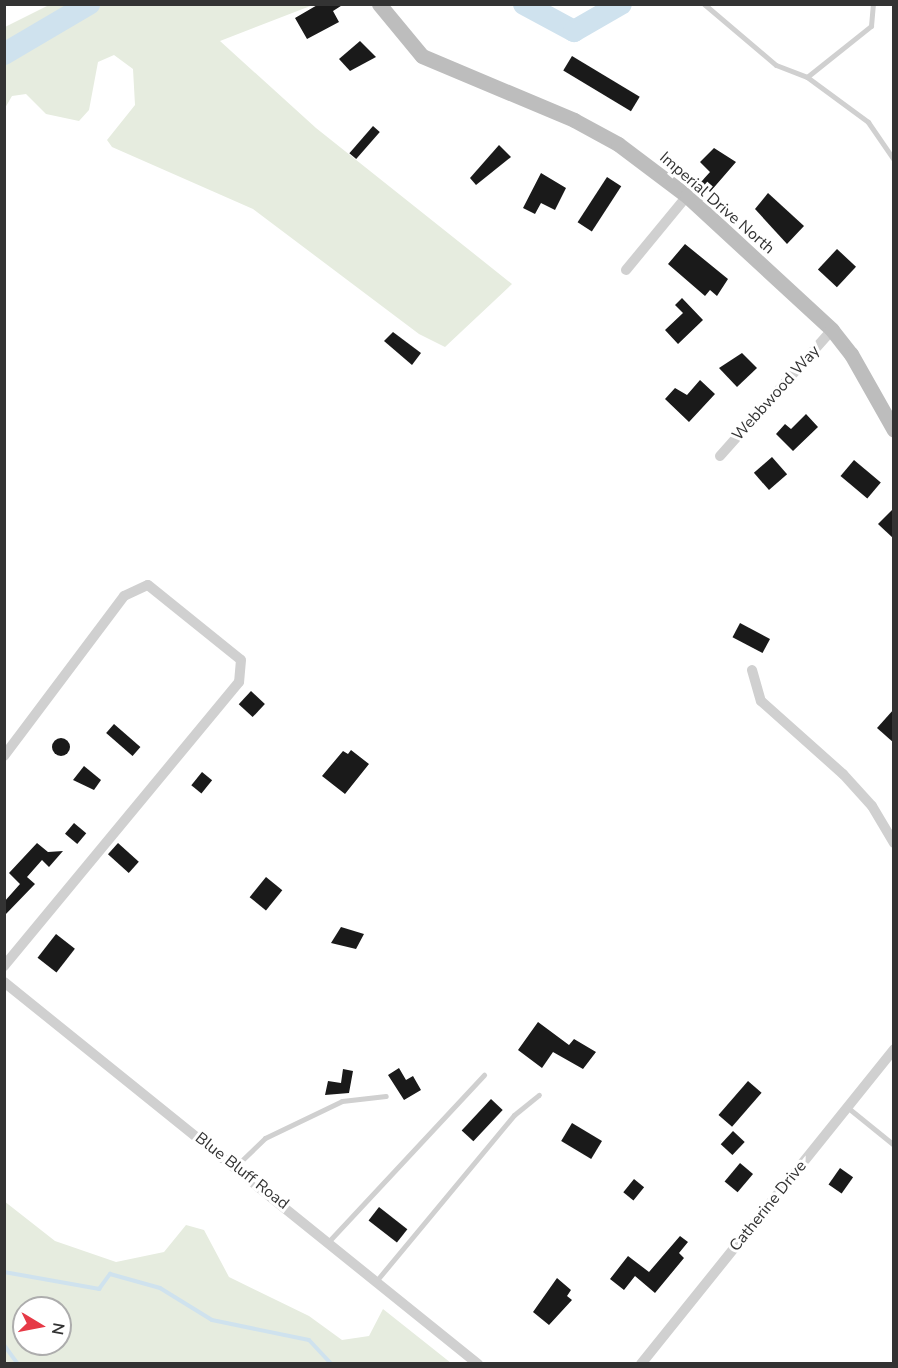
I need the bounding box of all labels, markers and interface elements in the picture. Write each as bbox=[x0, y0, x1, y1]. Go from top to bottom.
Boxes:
street label: Imperial Drive North bbox=[656, 148, 778, 258]
street label: Webbwood Way bbox=[728, 341, 824, 445]
street label: Blue Bluff Road bbox=[191, 1129, 293, 1213]
street label: Catherine Drive bbox=[726, 1157, 810, 1255]
north arrow bbox=[12, 1296, 72, 1356]
text: N bbox=[46, 1321, 70, 1337]

